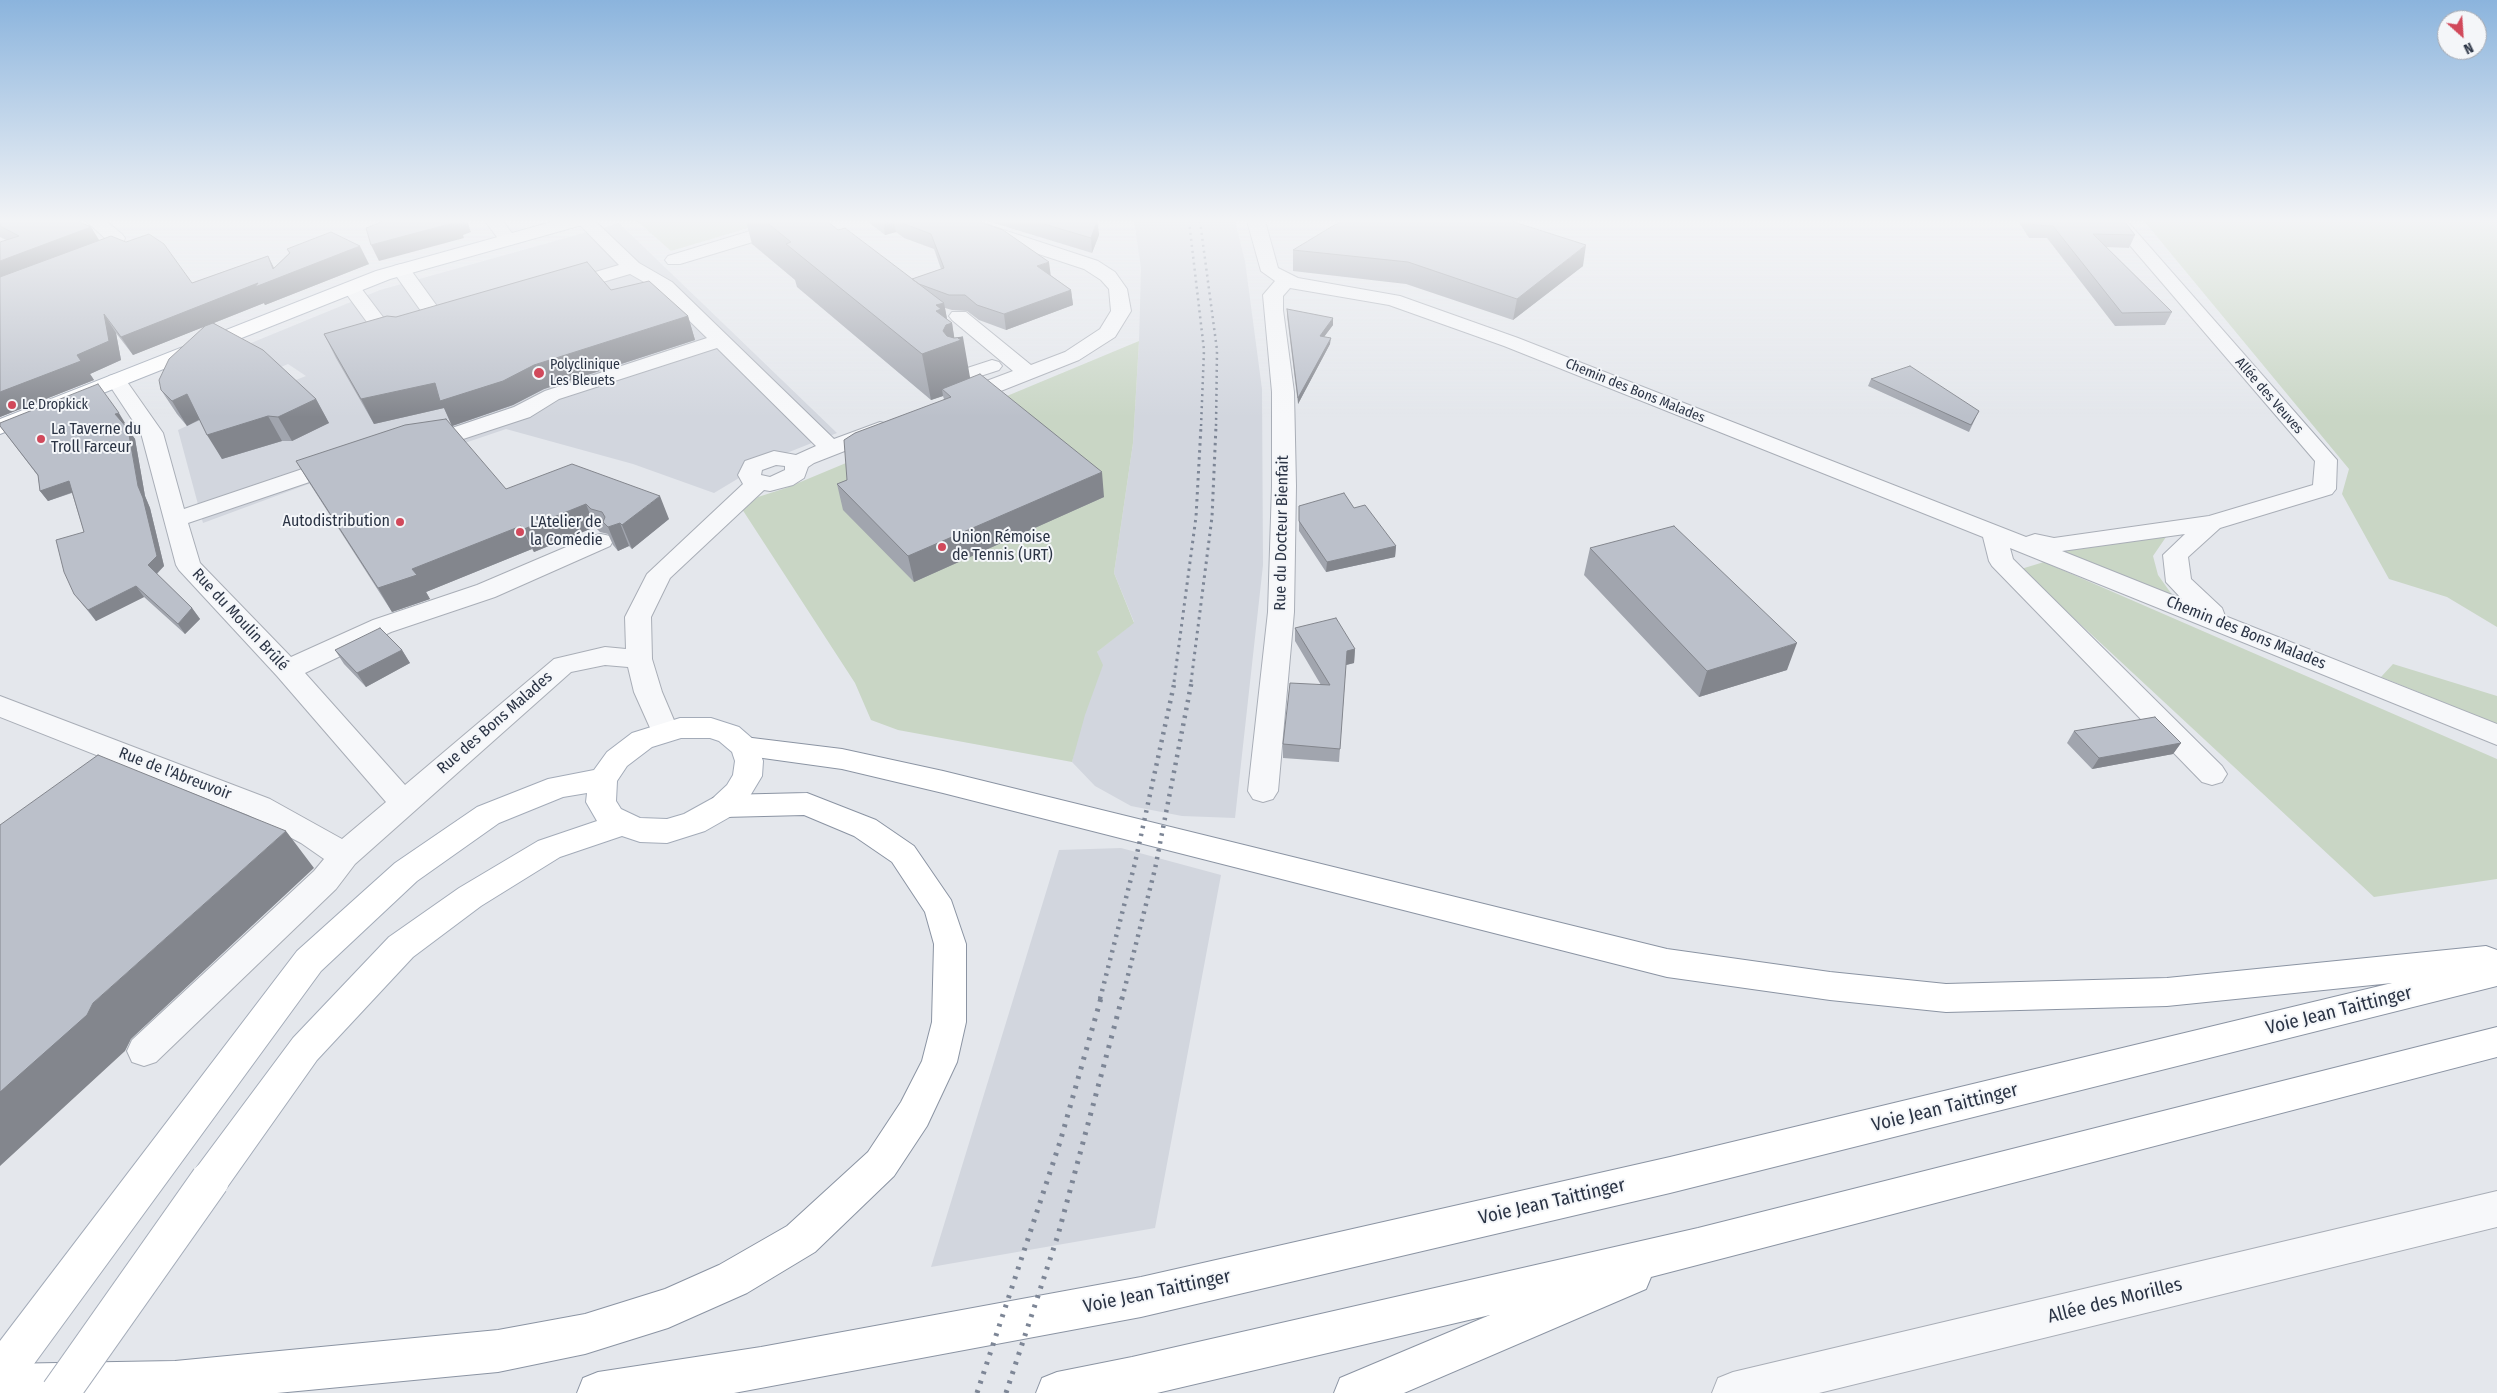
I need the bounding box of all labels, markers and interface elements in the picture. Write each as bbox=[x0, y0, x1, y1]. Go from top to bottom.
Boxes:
north arrow bbox=[2437, 10, 2487, 60]
text: N bbox=[2461, 39, 2476, 58]
street label: Allée des Veuves bbox=[2231, 354, 2307, 438]
street label: Chemin des Bons Malades bbox=[1563, 355, 1707, 427]
place label: Polyclinique Les Bleuets bbox=[550, 357, 620, 390]
marker: Polyclinique Les Bleuets bbox=[532, 366, 546, 380]
place label: Le Dropkick bbox=[22, 397, 88, 413]
marker: Le Dropkick bbox=[6, 399, 18, 411]
place label: La Taverne du Troll Farceur bbox=[51, 420, 141, 458]
marker: La Taverne du Troll Farceur bbox=[35, 433, 47, 445]
street label: Rue du Docteur Bienfait bbox=[1271, 455, 1293, 611]
place label: Autodistribution bbox=[283, 512, 390, 532]
place label: L'Atelier de la Comédie bbox=[530, 513, 603, 551]
marker: Autodistribution bbox=[394, 516, 406, 528]
marker: L'Atelier de la Comédie bbox=[514, 526, 526, 538]
place label: Union Rémoise de Tennis (URT) bbox=[952, 528, 1053, 566]
marker: Union Rémoise de Tennis (URT) bbox=[936, 541, 948, 553]
street label: Rue du Moulin Brûlé bbox=[188, 565, 292, 675]
street label: Chemin des Bons Malades bbox=[2163, 592, 2329, 674]
street label: Rue des Bons Malades bbox=[433, 668, 557, 778]
street label: Rue de l'Abreuvoir bbox=[116, 744, 234, 804]
street label: Voie Jean Taittinger bbox=[2264, 982, 2414, 1040]
street label: Voie Jean Taittinger bbox=[1870, 1079, 2020, 1137]
street label: Voie Jean Taittinger bbox=[1476, 1174, 1628, 1230]
street label: Voie Jean Taittinger bbox=[1081, 1265, 1233, 1319]
street label: Allée des Morilles bbox=[2045, 1273, 2185, 1329]

